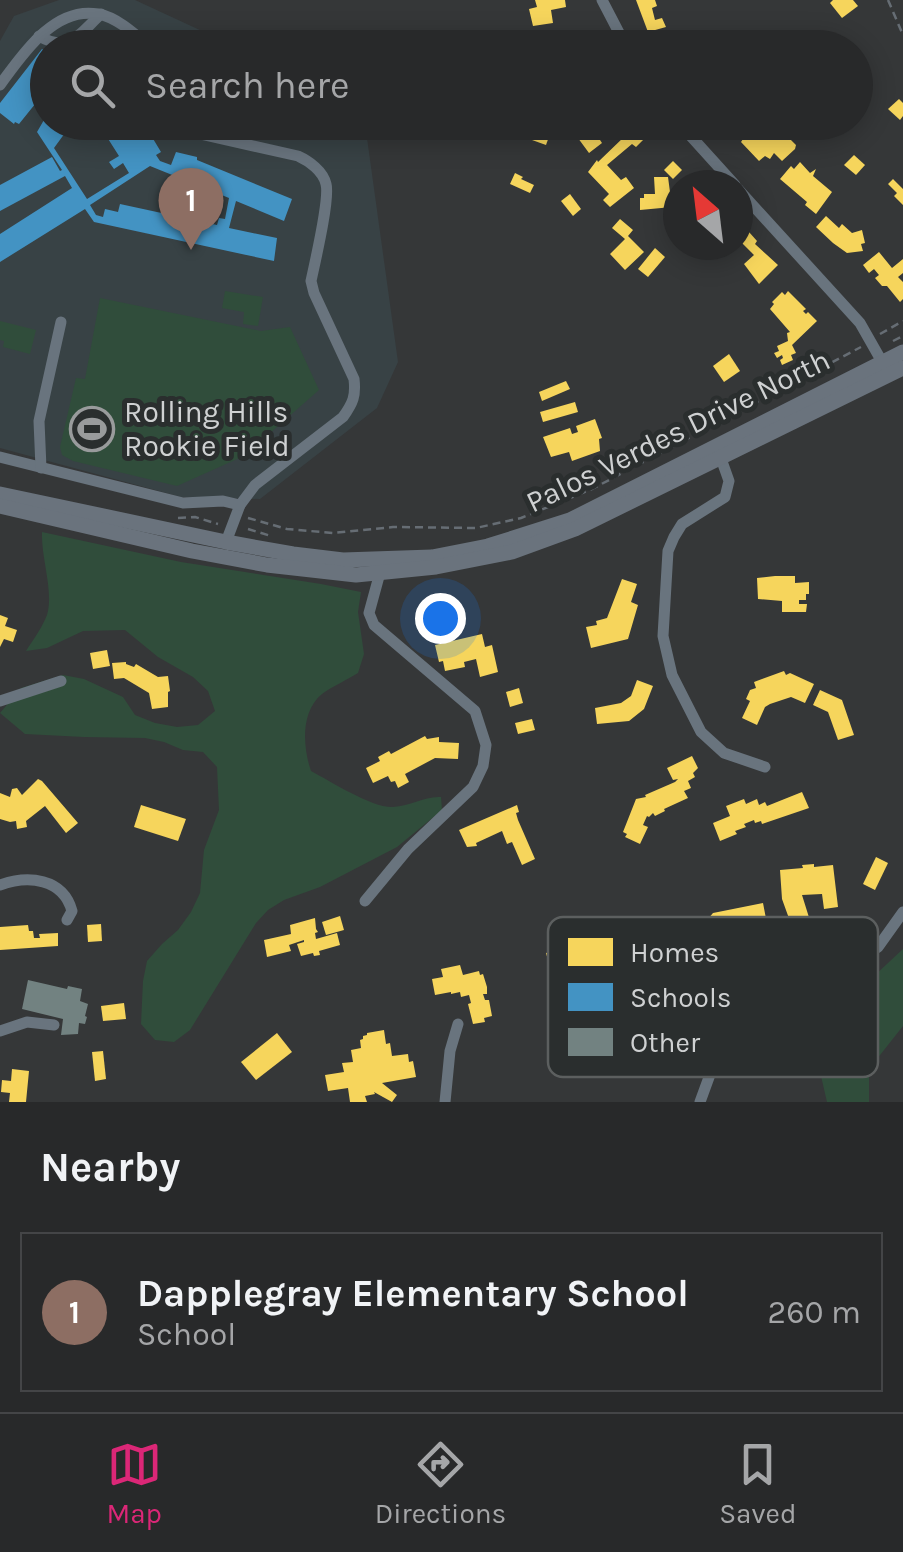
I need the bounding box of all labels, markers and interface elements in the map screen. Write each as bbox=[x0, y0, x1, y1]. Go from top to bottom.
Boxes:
search box bbox=[30, 30, 873, 140]
icon: search bbox=[65, 58, 120, 113]
text: Search here bbox=[145, 63, 349, 108]
pin: 1 bbox=[158, 168, 224, 250]
north arrow bbox=[663, 170, 753, 260]
street label: Palos Verdes Drive North bbox=[520, 342, 836, 520]
place label: Rolling Hills Rookie Field bbox=[124, 394, 290, 464]
sports icon: Rolling Hills Rookie Field bbox=[69, 406, 115, 452]
your location bbox=[415, 593, 466, 644]
legend bbox=[548, 917, 878, 1077]
text: Homes bbox=[630, 936, 719, 969]
text: Schools bbox=[630, 981, 731, 1014]
text: Other bbox=[630, 1026, 701, 1059]
text: Nearby bbox=[40, 1142, 180, 1192]
text: Dapplegray Elementary School bbox=[137, 1271, 689, 1316]
text: 1 bbox=[69, 1294, 80, 1331]
text: 260 m bbox=[768, 1294, 861, 1331]
text: School bbox=[137, 1316, 236, 1353]
tab: Map bbox=[106, 1437, 162, 1530]
tab: Directions bbox=[375, 1437, 506, 1530]
tab: Saved bbox=[719, 1437, 797, 1530]

